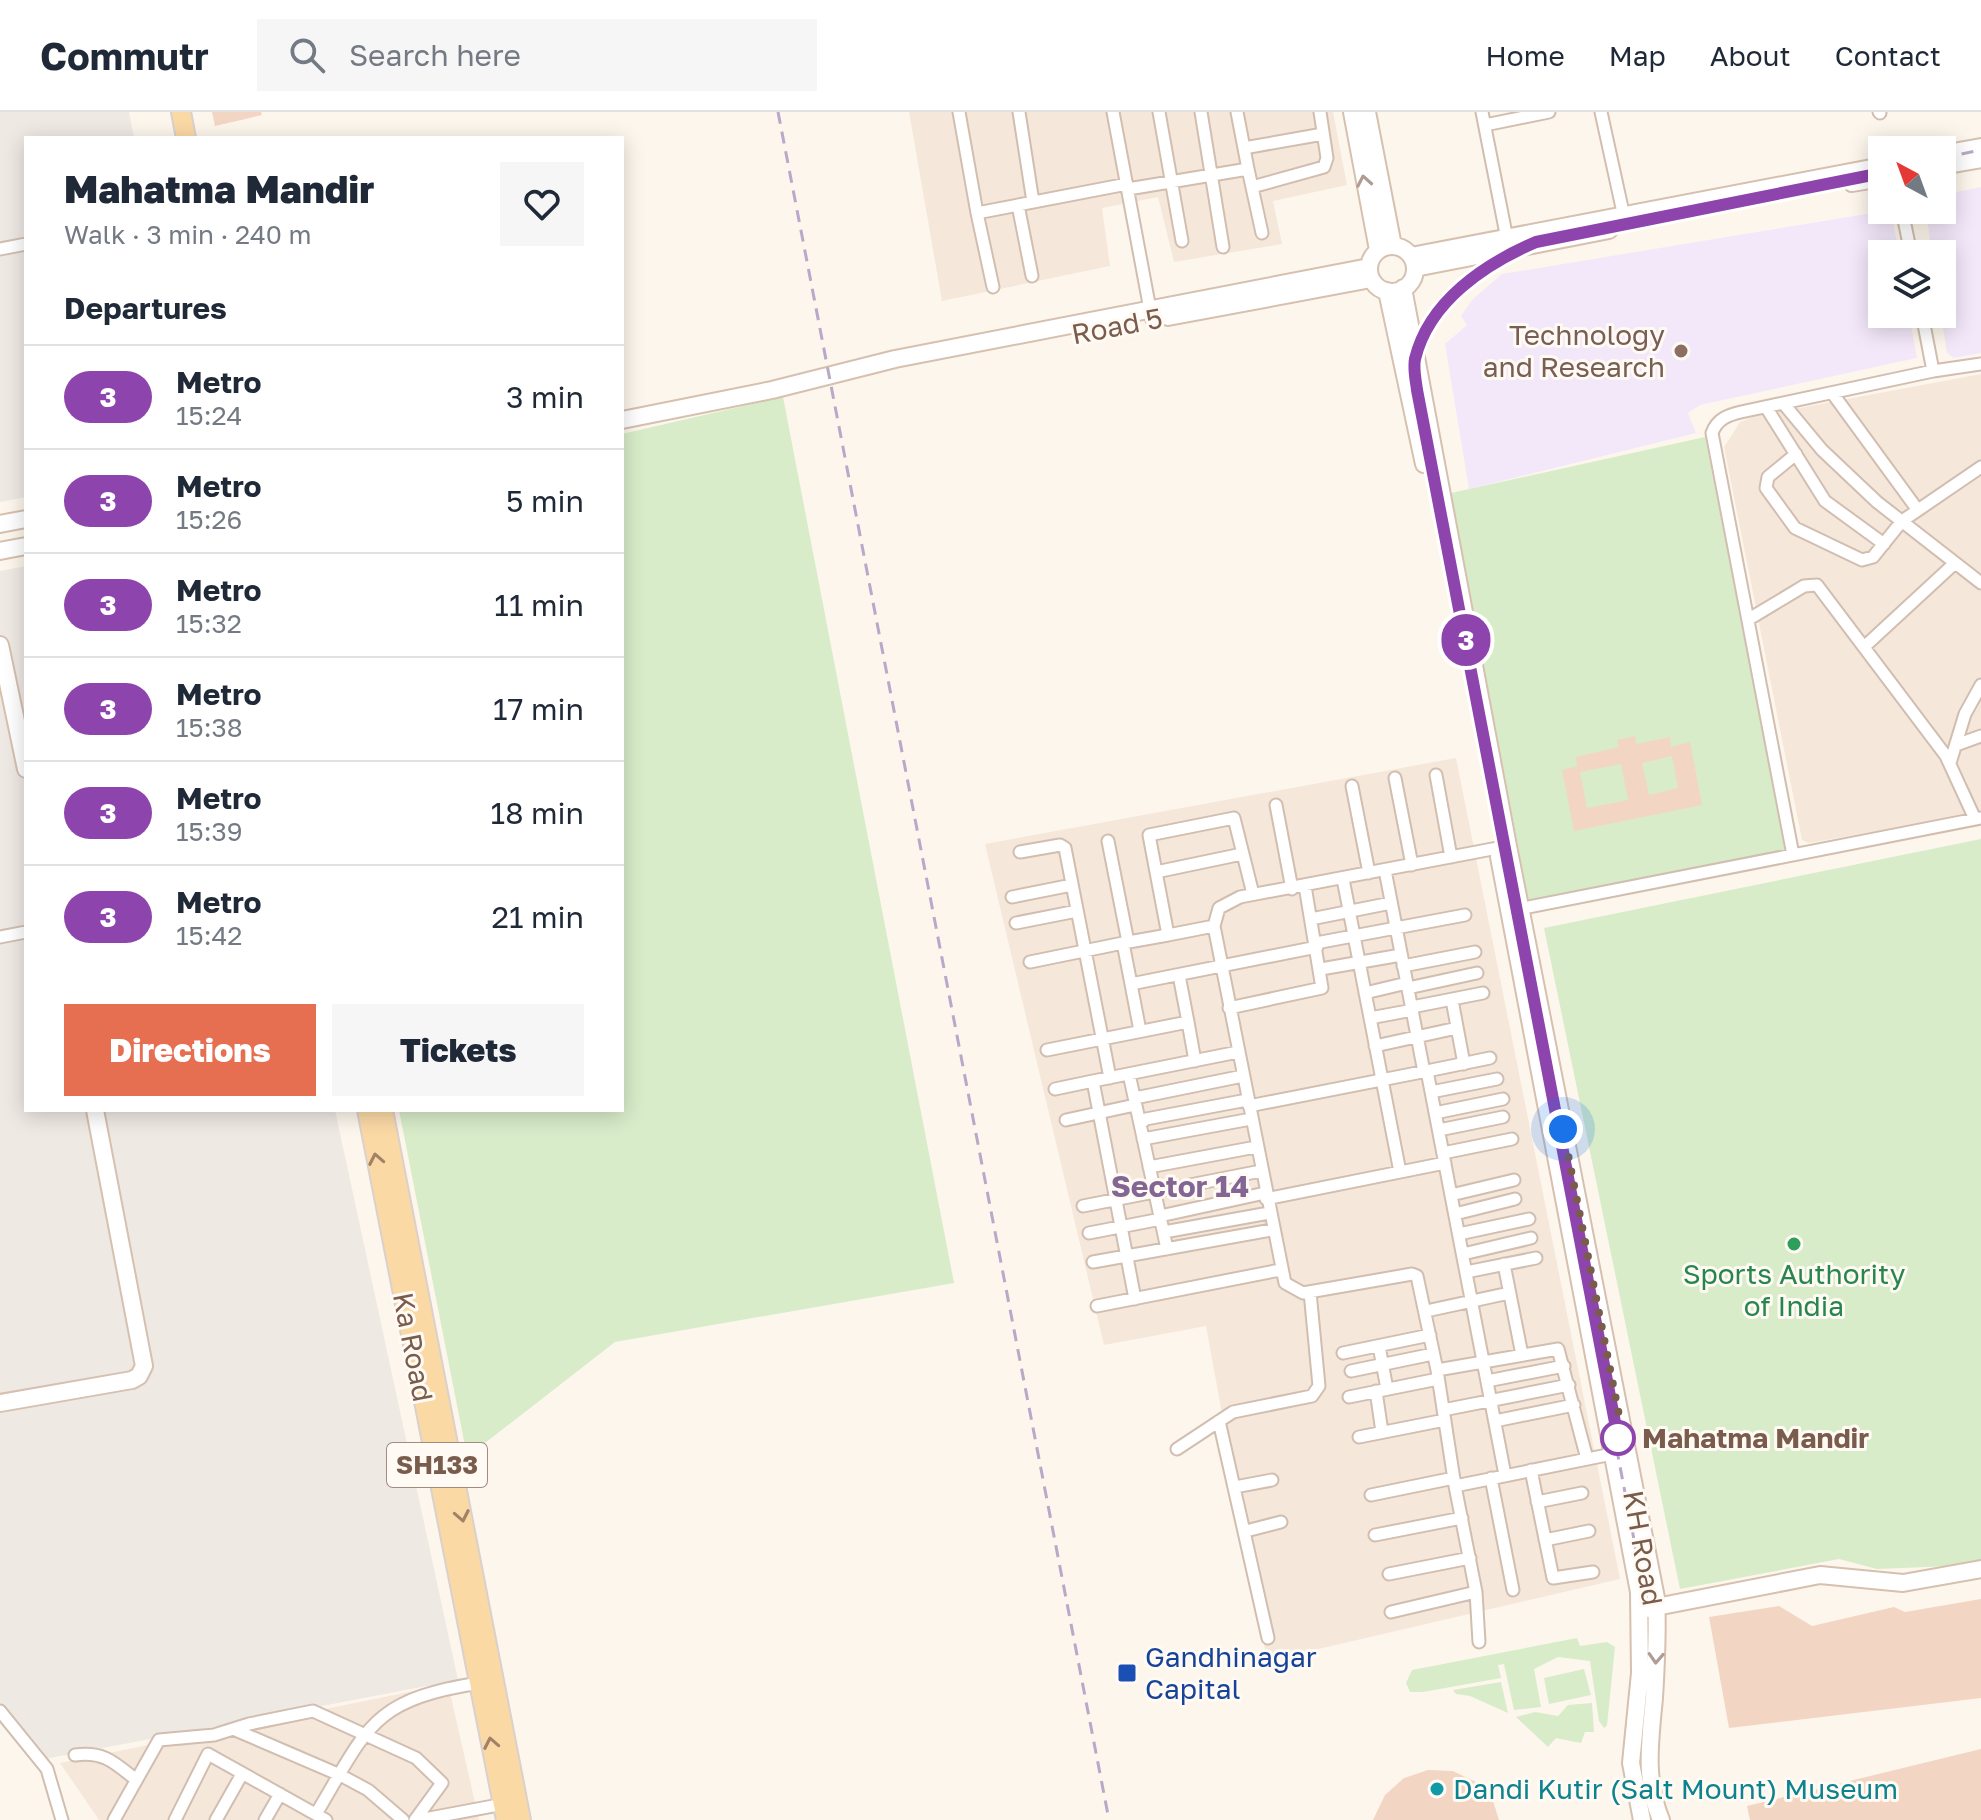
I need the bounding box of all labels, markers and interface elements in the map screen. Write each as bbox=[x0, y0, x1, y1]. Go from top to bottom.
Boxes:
search box bbox=[257, 19, 817, 91]
text: Commutr bbox=[40, 33, 209, 78]
icon: search bbox=[285, 33, 329, 77]
text: Search here bbox=[349, 37, 521, 73]
text: Home bbox=[1486, 39, 1565, 72]
text: Map bbox=[1609, 39, 1666, 72]
text: About bbox=[1710, 39, 1791, 72]
text: Contact bbox=[1835, 39, 1941, 72]
north arrow bbox=[1868, 136, 1956, 224]
map controls bbox=[1868, 136, 1956, 328]
button: heart bbox=[500, 162, 584, 246]
text: Mahatma Mandir bbox=[64, 166, 374, 211]
one-way arrow bbox=[1357, 175, 1374, 188]
text: Walk · 3 min · 240 m bbox=[64, 219, 311, 250]
button: layers bbox=[1868, 240, 1956, 328]
text: Departures bbox=[64, 290, 227, 326]
street label: Road 5 bbox=[1069, 301, 1165, 350]
place label: Technology and Research bbox=[1483, 318, 1665, 383]
marker: Technology and Research bbox=[1672, 342, 1690, 360]
text: Metro bbox=[176, 364, 262, 400]
text: 3 min bbox=[506, 379, 584, 415]
text: 3 bbox=[99, 380, 117, 413]
text: 15:24 bbox=[176, 400, 242, 431]
text: Metro bbox=[176, 468, 262, 504]
text: 5 min bbox=[506, 483, 584, 519]
text: 3 bbox=[99, 484, 117, 517]
text: 15:26 bbox=[176, 504, 242, 535]
text: Metro bbox=[176, 572, 262, 608]
text: 11 min bbox=[494, 587, 584, 623]
text: 3 bbox=[99, 588, 117, 621]
text: 15:32 bbox=[176, 608, 242, 639]
line badge: 3 bbox=[1440, 614, 1492, 666]
text: 3 bbox=[1457, 623, 1475, 656]
text: Metro bbox=[176, 676, 262, 712]
text: 17 min bbox=[493, 691, 584, 727]
text: 3 bbox=[99, 692, 117, 725]
text: 15:38 bbox=[176, 712, 243, 743]
text: Metro bbox=[176, 780, 262, 816]
text: 18 min bbox=[491, 795, 584, 831]
text: 3 bbox=[99, 796, 117, 829]
text: 15:39 bbox=[176, 816, 242, 847]
text: Metro bbox=[176, 884, 262, 920]
text: 21 min bbox=[492, 899, 584, 935]
text: 3 bbox=[99, 900, 117, 933]
text: 15:42 bbox=[176, 920, 242, 951]
button: Directions bbox=[64, 1004, 316, 1096]
button: Tickets bbox=[332, 1004, 584, 1096]
your location bbox=[1543, 1109, 1583, 1149]
one-way arrow bbox=[369, 1152, 386, 1165]
district label: Sector 14 bbox=[1111, 1168, 1249, 1204]
marker: Sports Authority of India bbox=[1785, 1235, 1803, 1253]
place label: Sports Authority of India bbox=[1683, 1257, 1906, 1322]
street label: Ka Road bbox=[387, 1290, 440, 1404]
marker: Mahatma Mandir bbox=[1601, 1421, 1635, 1455]
place label: Mahatma Mandir bbox=[1642, 1421, 1869, 1454]
road number: SH133 bbox=[387, 1443, 487, 1487]
street label: KH Road bbox=[1617, 1488, 1670, 1608]
one-way arrow bbox=[453, 1510, 470, 1523]
place label: Gandhinagar Capital bbox=[1145, 1640, 1317, 1705]
one-way arrow bbox=[1648, 1652, 1665, 1665]
marker: Gandhinagar Capital bbox=[1116, 1662, 1138, 1684]
one-way arrow bbox=[483, 1737, 500, 1750]
place label: Dandi Kutir (Salt Mount) Museum bbox=[1453, 1772, 1898, 1805]
marker: Dandi Kutir (Salt Mount) Museum bbox=[1428, 1780, 1446, 1798]

